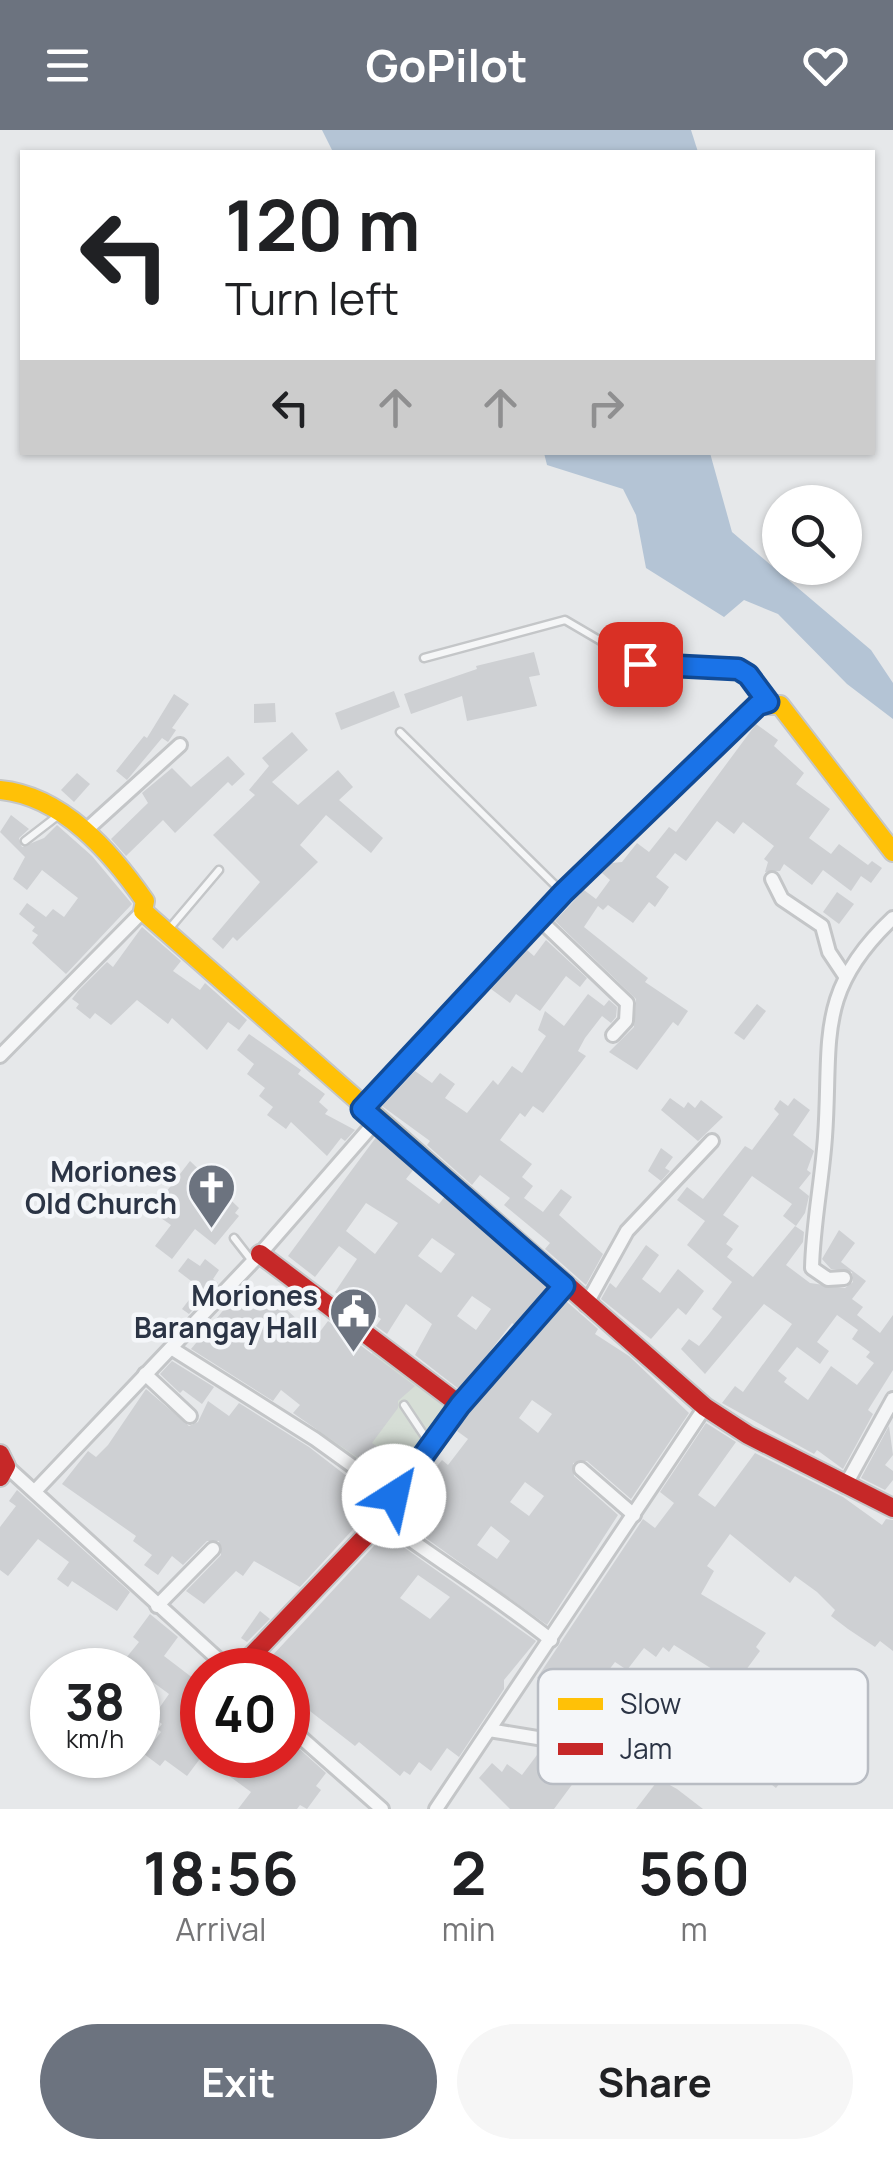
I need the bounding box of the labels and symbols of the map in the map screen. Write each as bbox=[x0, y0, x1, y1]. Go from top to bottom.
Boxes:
pin bbox=[598, 622, 683, 707]
place label: Moriones Old Church bbox=[25, 1152, 177, 1222]
church icon: Moriones Old Church bbox=[186, 1162, 238, 1230]
place label: Moriones Barangay Hall bbox=[134, 1276, 318, 1346]
public building icon: Moriones Barangay Hall bbox=[327, 1286, 379, 1354]
position arrow bbox=[342, 1444, 446, 1548]
speed limit sign: 40 bbox=[180, 1648, 310, 1778]
legend bbox=[538, 1669, 868, 1784]
text: Slow bbox=[620, 1684, 681, 1722]
text: Jam bbox=[620, 1729, 672, 1767]

